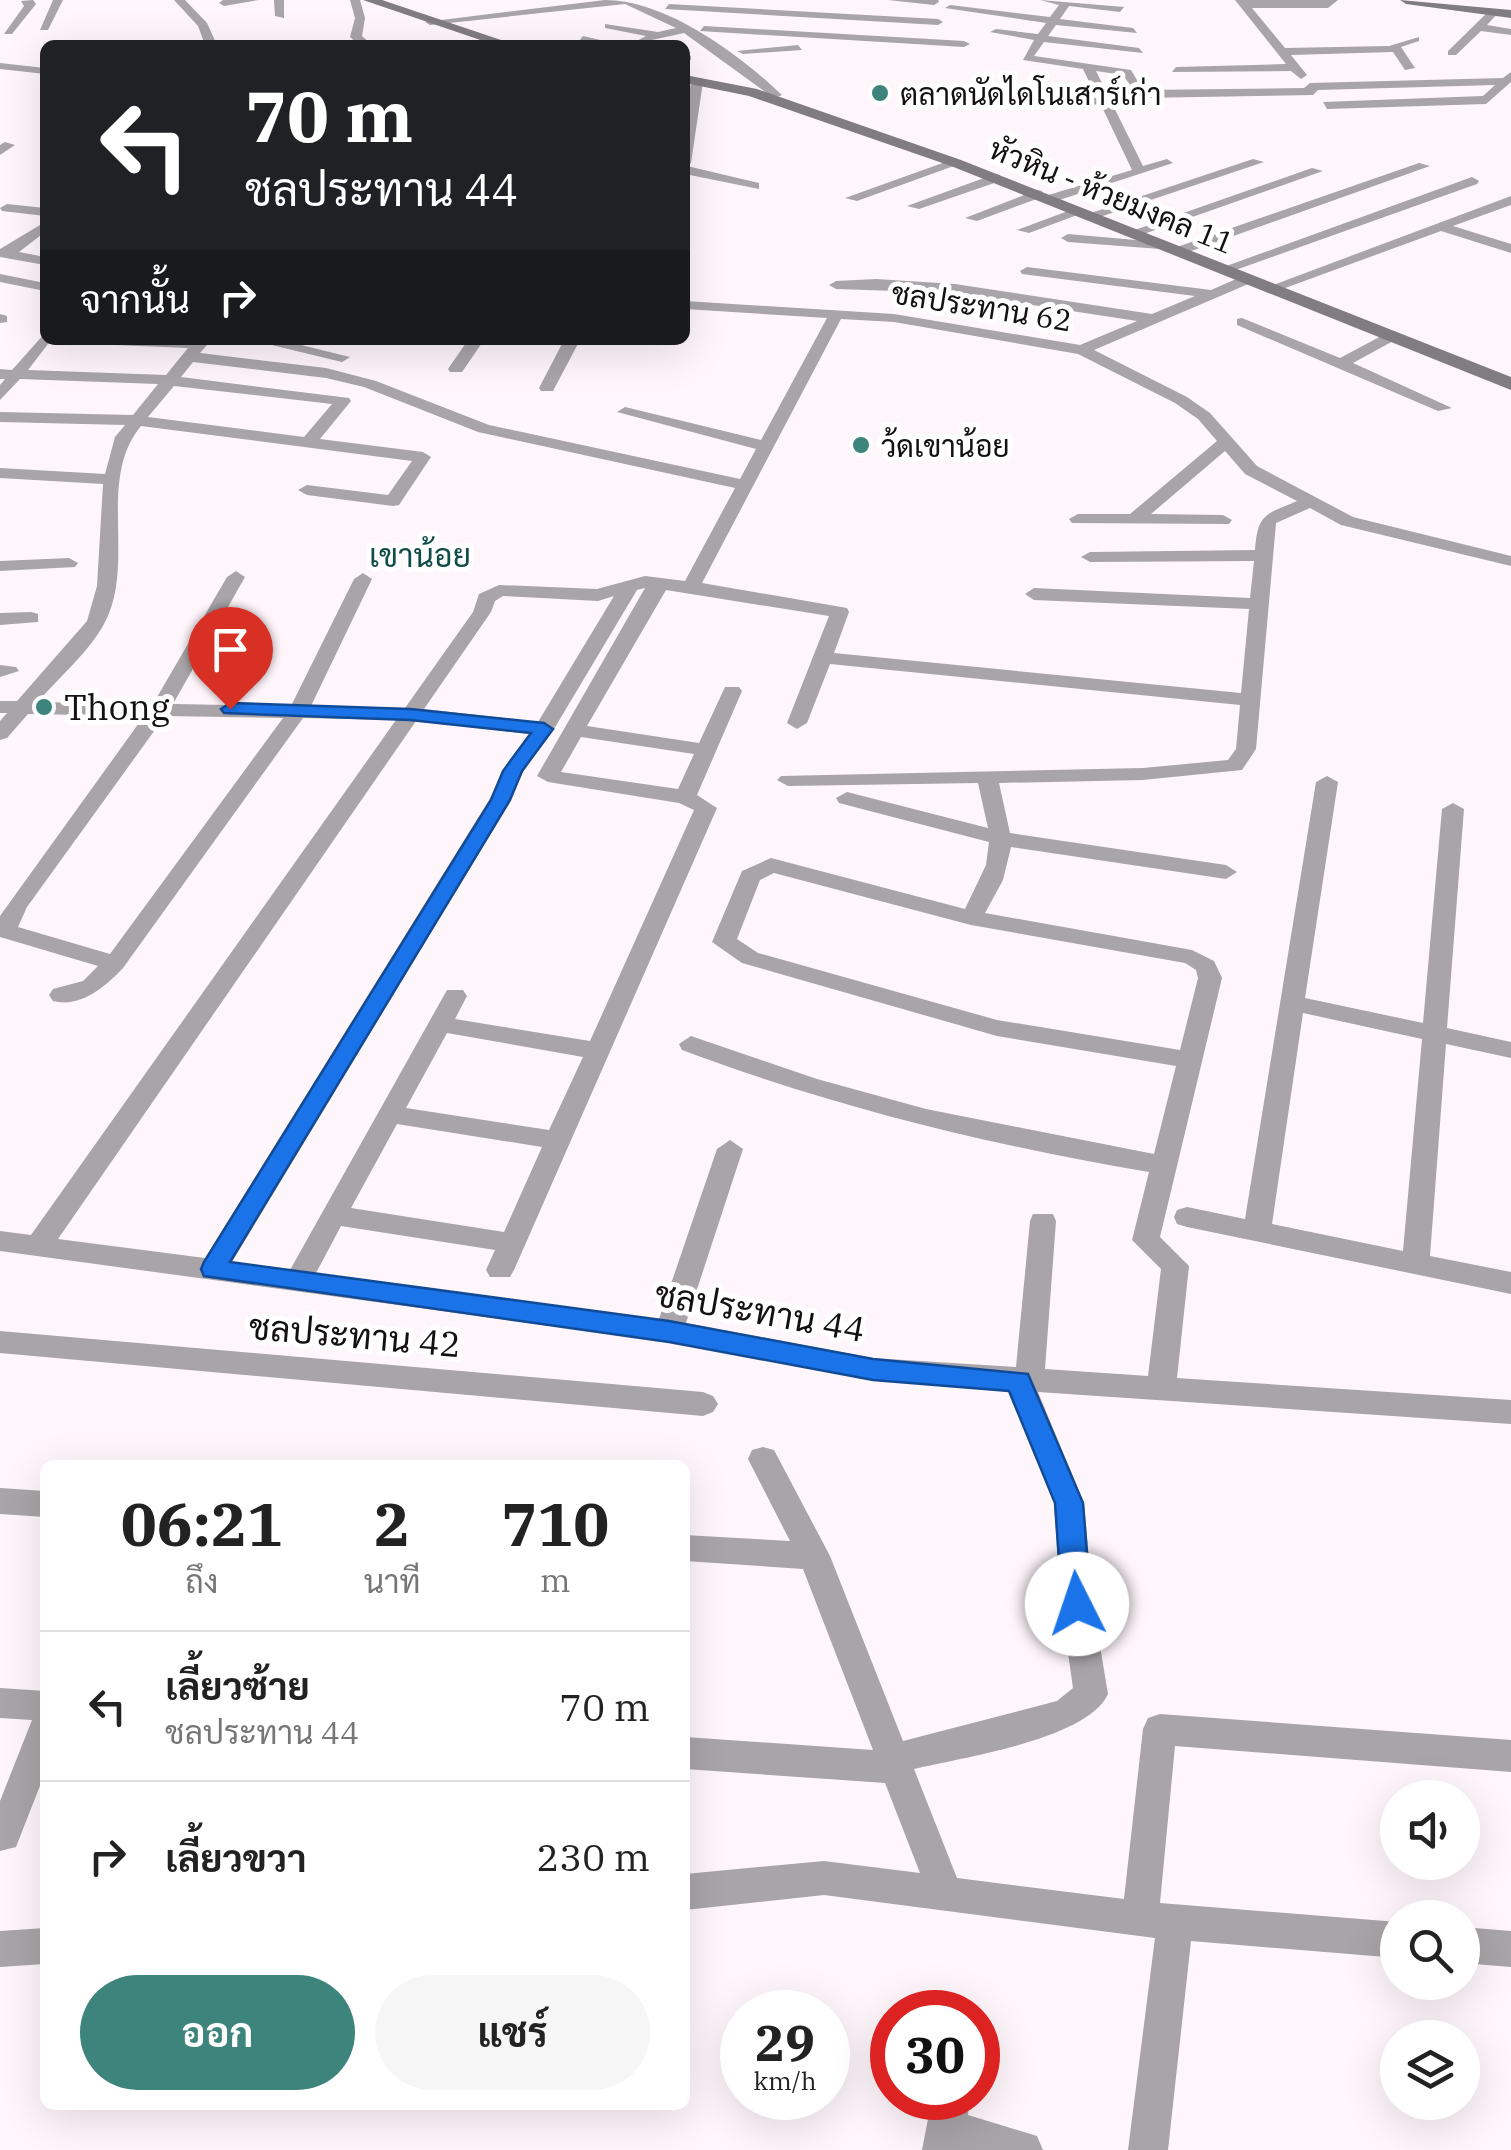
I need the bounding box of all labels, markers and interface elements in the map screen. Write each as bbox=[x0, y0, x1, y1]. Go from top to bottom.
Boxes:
text: 70 m bbox=[245, 70, 413, 161]
place label: ตลาดนัดไดโนเสาร์เก่า bbox=[900, 74, 1162, 113]
icon: left bbox=[80, 80, 210, 210]
marker: ตลาดนัดไดโนเสาร์เก่า bbox=[869, 82, 891, 104]
street label: หัวหิน - ห้วยมงคล 11 bbox=[984, 128, 1240, 262]
text: ชลประทาน 44 bbox=[245, 160, 518, 218]
icon: right bbox=[210, 270, 265, 325]
street label: ชลประทาน 62 bbox=[889, 272, 1075, 340]
text: จากนั้น bbox=[80, 274, 190, 323]
place label: ว้ดเขาน้อย bbox=[881, 426, 1010, 465]
marker: ว้ดเขาน้อย bbox=[850, 434, 872, 456]
district label: เขาน้อย bbox=[369, 534, 471, 576]
pin bbox=[188, 607, 273, 710]
icon: arrive bbox=[203, 622, 258, 677]
place label: Thong bbox=[64, 684, 170, 730]
marker: Thong bbox=[33, 696, 55, 718]
street label: ชลประทาน 44 bbox=[651, 1270, 869, 1352]
street label: ชลประทาน 42 bbox=[247, 1303, 463, 1367]
text: 06:21 bbox=[121, 1484, 283, 1563]
text: 2 bbox=[374, 1484, 410, 1563]
text: 710 bbox=[501, 1484, 609, 1563]
position arrow bbox=[1025, 1552, 1129, 1656]
text: m bbox=[540, 1559, 571, 1601]
text: ถึง bbox=[185, 1560, 218, 1602]
text: นาที bbox=[364, 1560, 421, 1602]
text: เลี้ยวซ้าย bbox=[165, 1661, 310, 1710]
icon: left bbox=[80, 1679, 135, 1734]
text: 70 m bbox=[559, 1682, 650, 1731]
text: ชลประทาน 44 bbox=[165, 1711, 359, 1753]
map controls bbox=[1380, 1780, 1480, 2120]
button: sound bbox=[1380, 1780, 1480, 1880]
icon: right bbox=[80, 1829, 135, 1884]
text: 230 m bbox=[537, 1832, 650, 1881]
text: เลี้ยวขวา bbox=[165, 1833, 307, 1882]
button: search bbox=[1380, 1900, 1480, 2000]
button: ออก bbox=[80, 1975, 355, 2090]
button: แชร์ bbox=[375, 1975, 650, 2090]
speed limit sign: 30 bbox=[870, 1990, 1000, 2120]
text: 29 bbox=[755, 2010, 815, 2075]
button: layers bbox=[1380, 2020, 1480, 2120]
text: km/h bbox=[753, 2064, 817, 2097]

